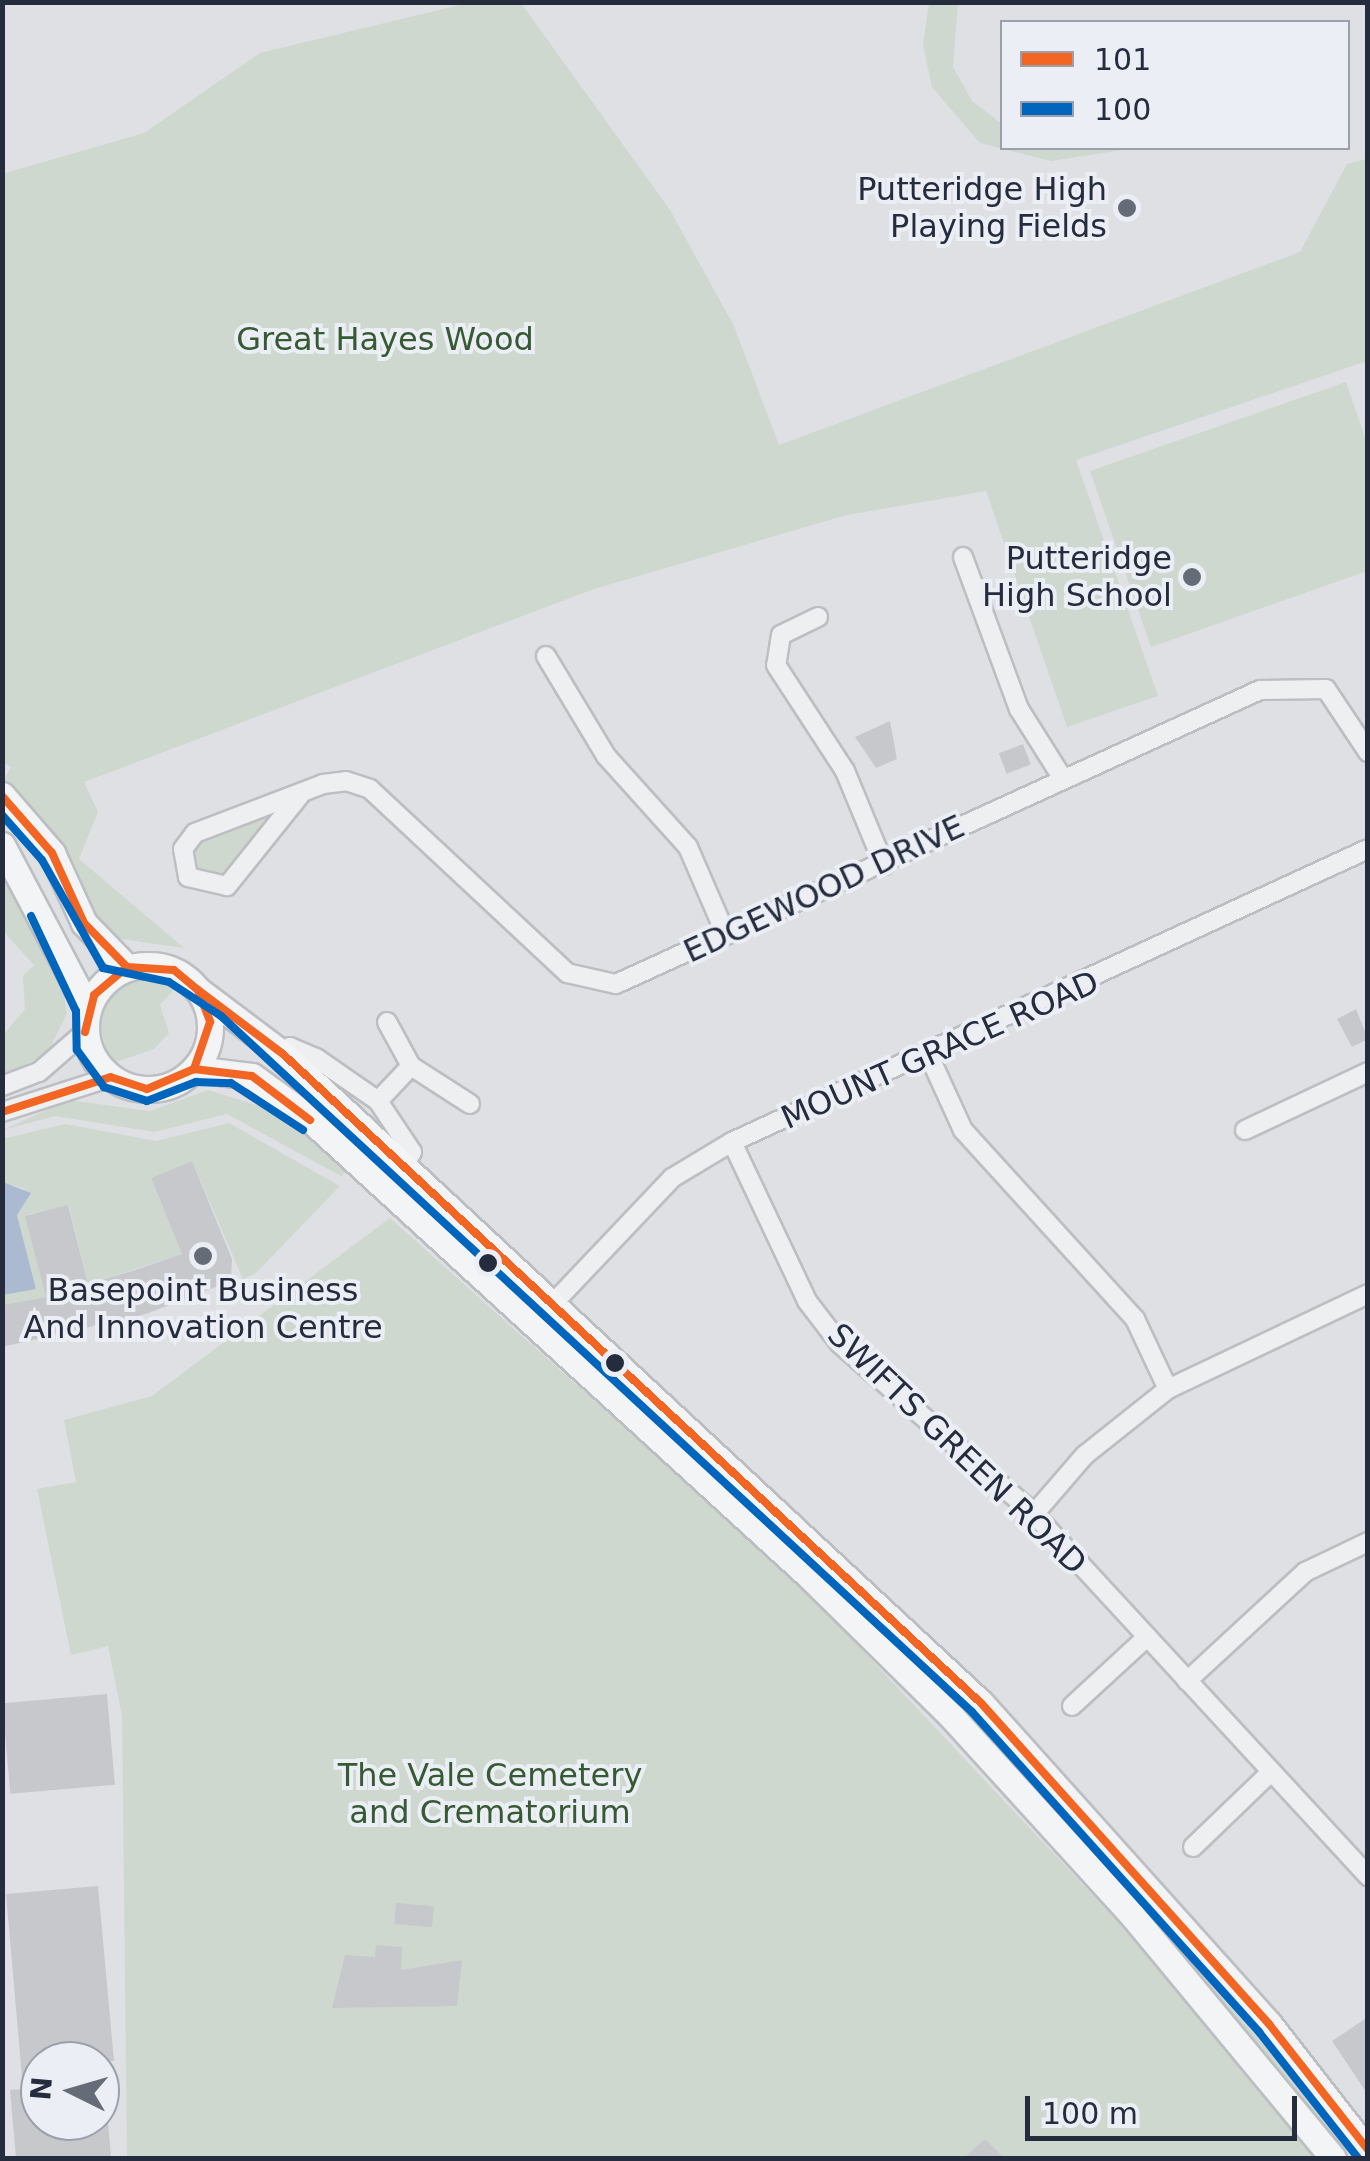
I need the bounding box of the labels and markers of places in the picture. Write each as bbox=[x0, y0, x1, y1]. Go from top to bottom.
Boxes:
place label: Putteridge High Playing Fields bbox=[857, 171, 1107, 246]
marker: Putteridge High Playing Fields bbox=[1116, 197, 1138, 219]
place label: Putteridge High School bbox=[982, 540, 1172, 615]
marker: Putteridge High School bbox=[1181, 566, 1203, 588]
marker: Basepoint Business And Innovation Centre bbox=[192, 1245, 214, 1267]
unlabelled marker bbox=[478, 1253, 498, 1273]
place label: Basepoint Business And Innovation Centre bbox=[23, 1272, 383, 1347]
unlabelled marker bbox=[605, 1353, 625, 1373]

